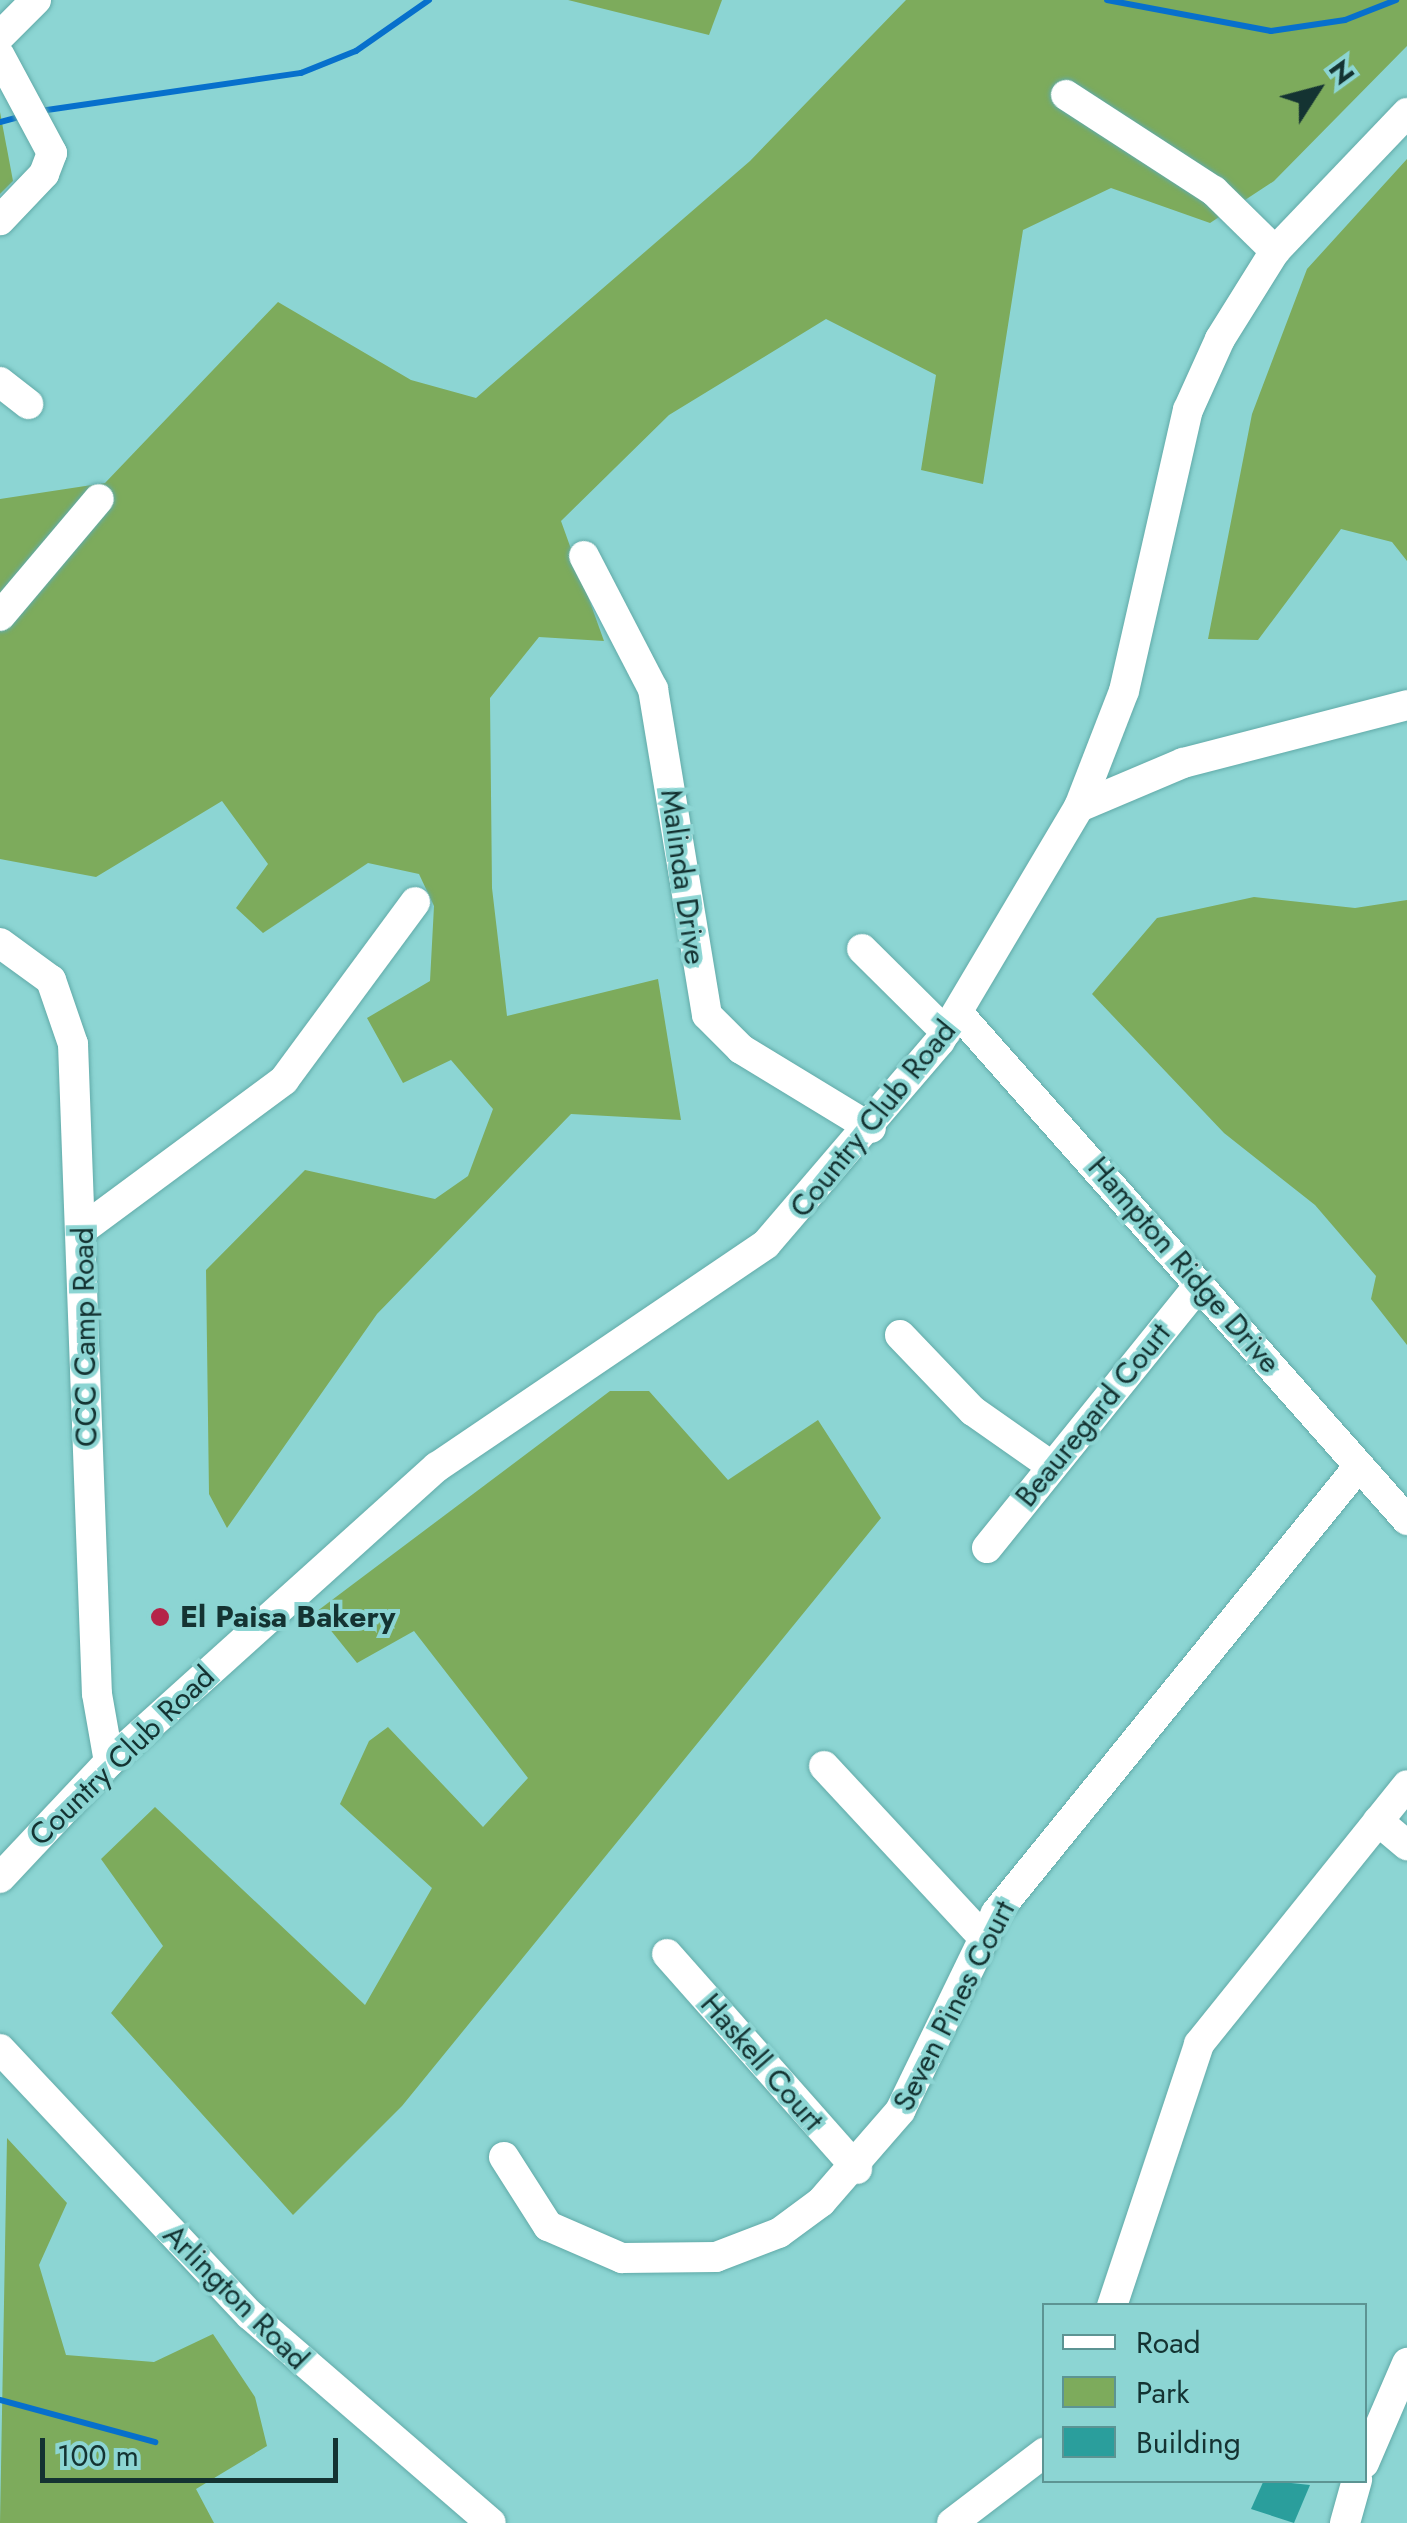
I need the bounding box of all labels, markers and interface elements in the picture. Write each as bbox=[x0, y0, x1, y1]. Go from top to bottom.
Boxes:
north arrow bbox=[1267, 40, 1367, 140]
text: N bbox=[1319, 51, 1365, 93]
street label: Malinda Drive bbox=[653, 787, 713, 967]
street label: Country Club Road bbox=[783, 1013, 963, 1225]
street label: Hampton Ridge Drive bbox=[1080, 1150, 1288, 1380]
street label: CCC Camp Road bbox=[65, 1227, 105, 1447]
street label: Beauregard Court bbox=[1008, 1316, 1178, 1514]
place label: El Paisa Bakery bbox=[180, 1599, 395, 1635]
marker: El Paisa Bakery bbox=[149, 1606, 171, 1628]
street label: Country Club Road bbox=[22, 1659, 222, 1853]
street label: Seven Pines Court bbox=[886, 1895, 1022, 2117]
street label: Haskell Court bbox=[693, 1986, 831, 2138]
street label: Arlington Road bbox=[156, 2217, 316, 2377]
legend bbox=[1042, 2303, 1367, 2483]
text: Road bbox=[1136, 2321, 1201, 2364]
text: Park bbox=[1136, 2371, 1189, 2414]
scale bar bbox=[45, 2418, 342, 2480]
text: Building bbox=[1136, 2421, 1241, 2464]
text: 100 m bbox=[57, 2434, 139, 2477]

